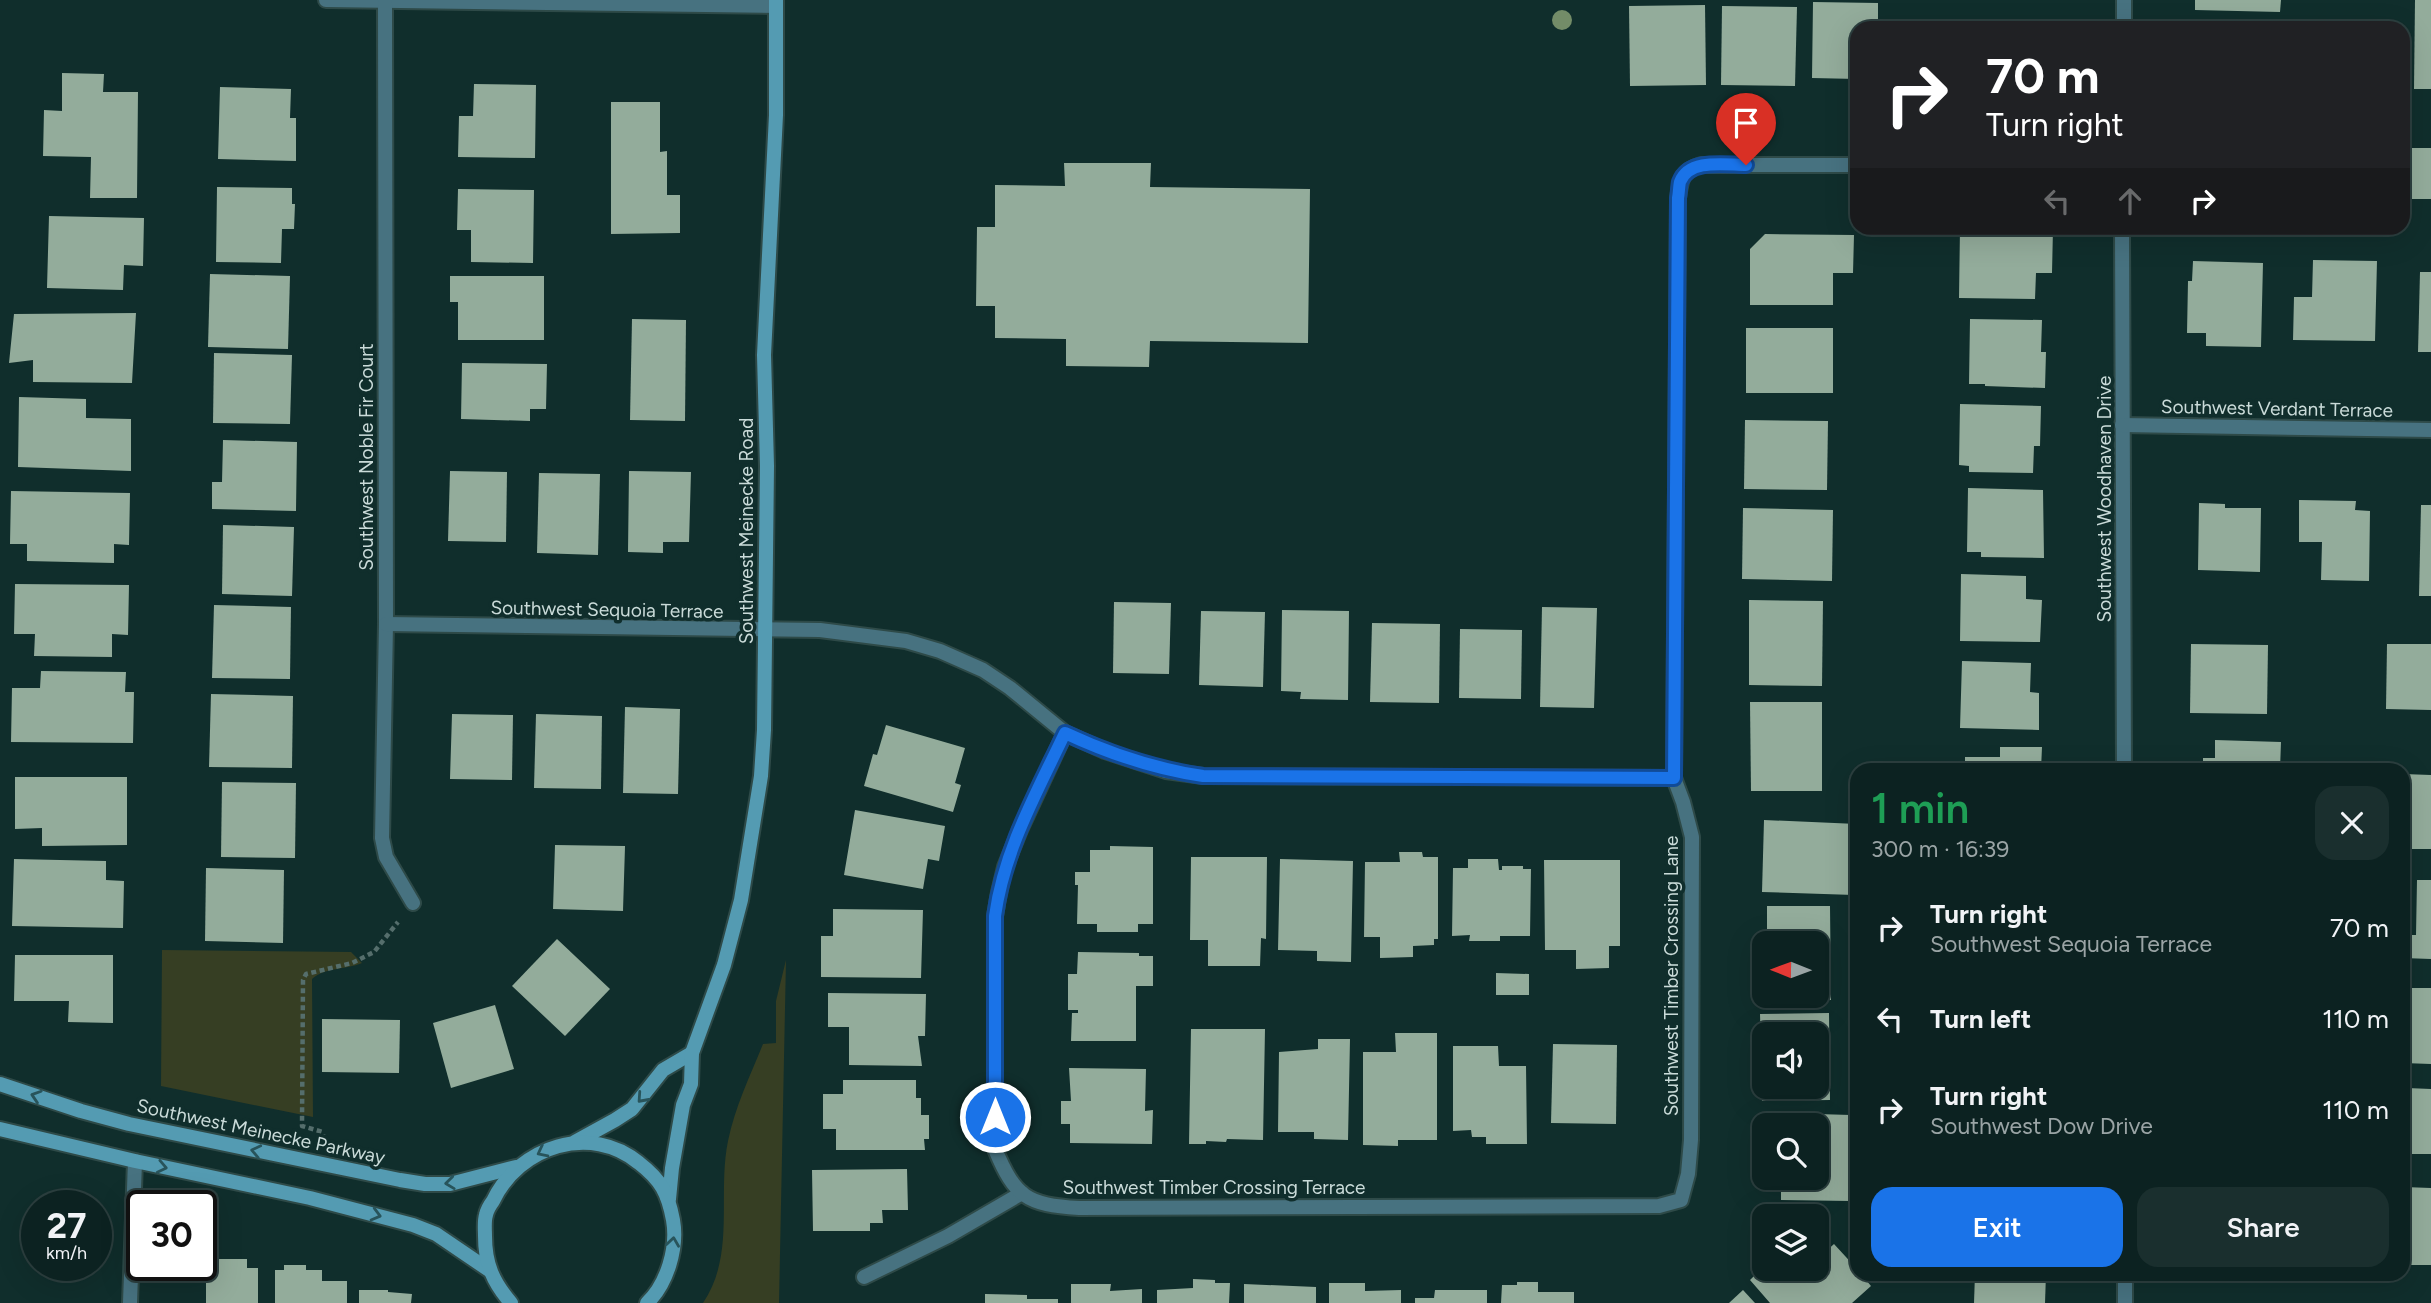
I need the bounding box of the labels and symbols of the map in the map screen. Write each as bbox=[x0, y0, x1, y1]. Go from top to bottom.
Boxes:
pin bbox=[1716, 93, 1776, 165]
street label: Southwest Noble Fir Court bbox=[355, 343, 378, 571]
street label: Southwest Woodhaven Drive bbox=[2093, 376, 2116, 622]
street label: Southwest Verdant Terrace bbox=[2161, 395, 2393, 422]
street label: Southwest Meinecke Road bbox=[735, 418, 758, 644]
street label: Southwest Sequoia Terrace bbox=[490, 596, 724, 623]
street label: Southwest Timber Crossing Lane bbox=[1660, 836, 1683, 1116]
north arrow bbox=[1752, 931, 1829, 1008]
position arrow bbox=[958, 1080, 1032, 1154]
one-way arrow bbox=[30, 1090, 42, 1104]
one-way arrow bbox=[638, 1090, 650, 1103]
street label: Southwest Meinecke Parkway bbox=[135, 1094, 387, 1169]
one-way arrow bbox=[250, 1144, 262, 1159]
one-way arrow bbox=[537, 1144, 549, 1158]
one-way arrow bbox=[156, 1158, 168, 1173]
one-way arrow bbox=[444, 1175, 456, 1190]
street label: Southwest Timber Crossing Terrace bbox=[1063, 1176, 1365, 1199]
speed limit sign: 30 bbox=[126, 1190, 217, 1281]
one-way arrow bbox=[370, 1207, 382, 1221]
one-way arrow bbox=[665, 1236, 680, 1248]

